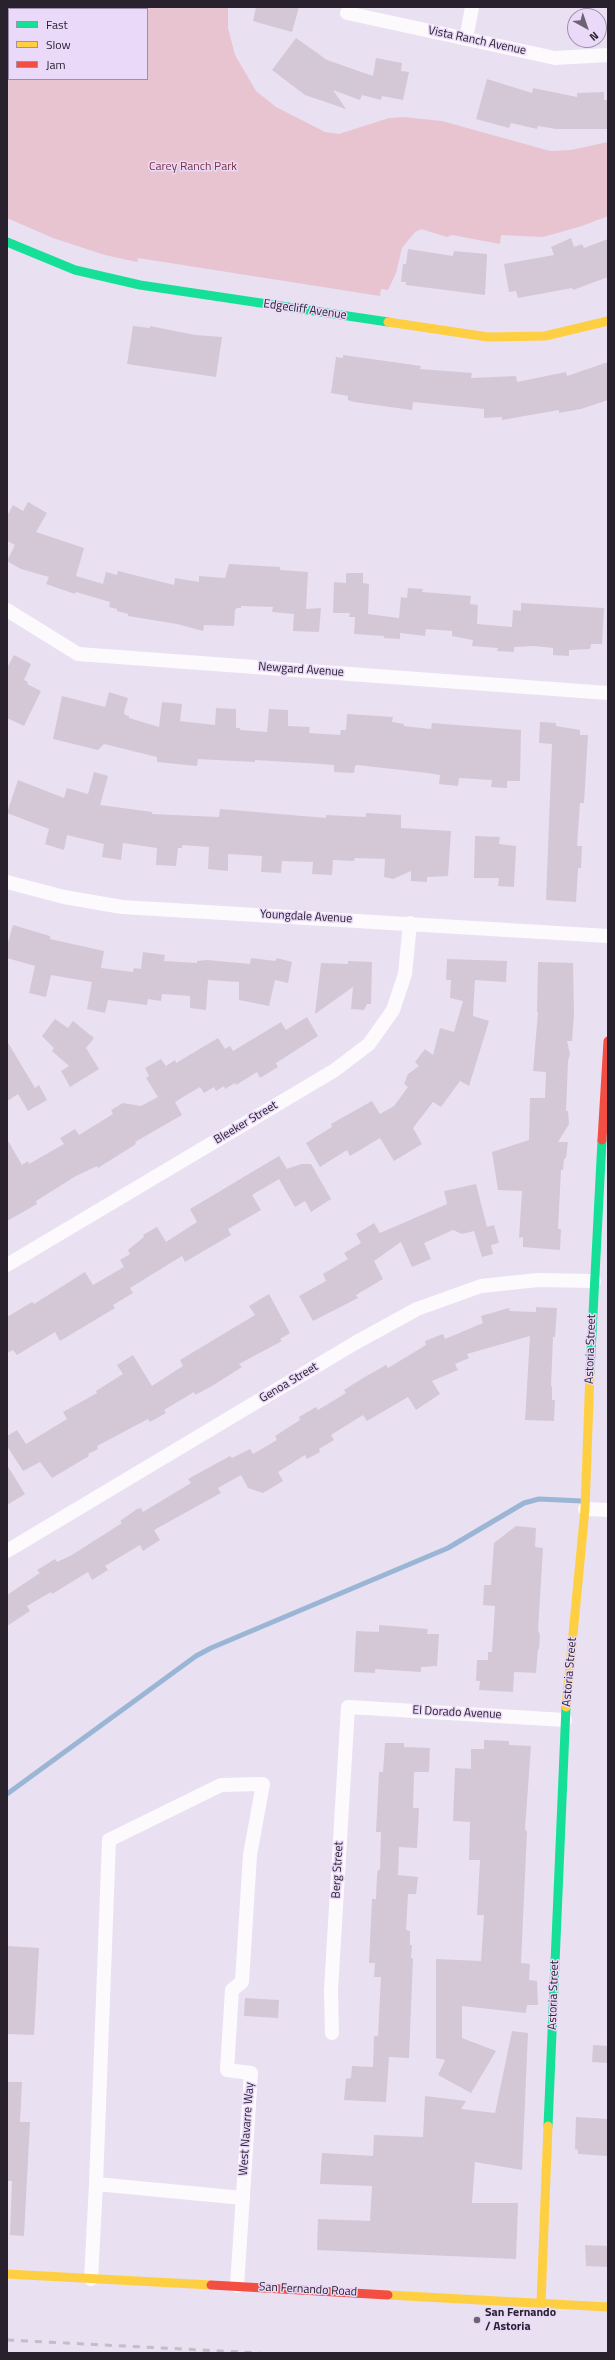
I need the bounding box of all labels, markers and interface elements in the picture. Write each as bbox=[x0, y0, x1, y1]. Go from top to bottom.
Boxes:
legend bbox=[8, 8, 148, 80]
north arrow bbox=[567, 8, 607, 48]
text: Fast bbox=[46, 15, 68, 34]
street label: Vista Ranch Avenue bbox=[427, 24, 527, 58]
text: N bbox=[586, 28, 602, 45]
text: Slow bbox=[46, 35, 71, 54]
text: Jam bbox=[46, 55, 66, 74]
park label: Carey Ranch Park bbox=[149, 160, 237, 174]
street label: Edgecliff Avenue bbox=[262, 297, 348, 323]
street label: Newgard Avenue bbox=[258, 660, 344, 680]
street label: Youngdale Avenue bbox=[260, 907, 352, 927]
street label: Bleeker Street bbox=[212, 1098, 280, 1148]
street label: Astoria Street bbox=[583, 1314, 599, 1384]
street label: Genoa Street bbox=[257, 1360, 321, 1406]
street label: Astoria Street bbox=[560, 1637, 580, 1707]
street label: El Dorado Avenue bbox=[412, 1703, 502, 1723]
street label: Berg Street bbox=[329, 1841, 347, 1899]
street label: Astoria Street bbox=[546, 1960, 562, 2030]
street label: West Navarre Way bbox=[237, 2082, 257, 2176]
street label: San Fernando Road bbox=[259, 2280, 357, 2300]
place label: San Fernando / Astoria bbox=[485, 2306, 556, 2334]
marker: San Fernando / Astoria bbox=[472, 2315, 482, 2325]

